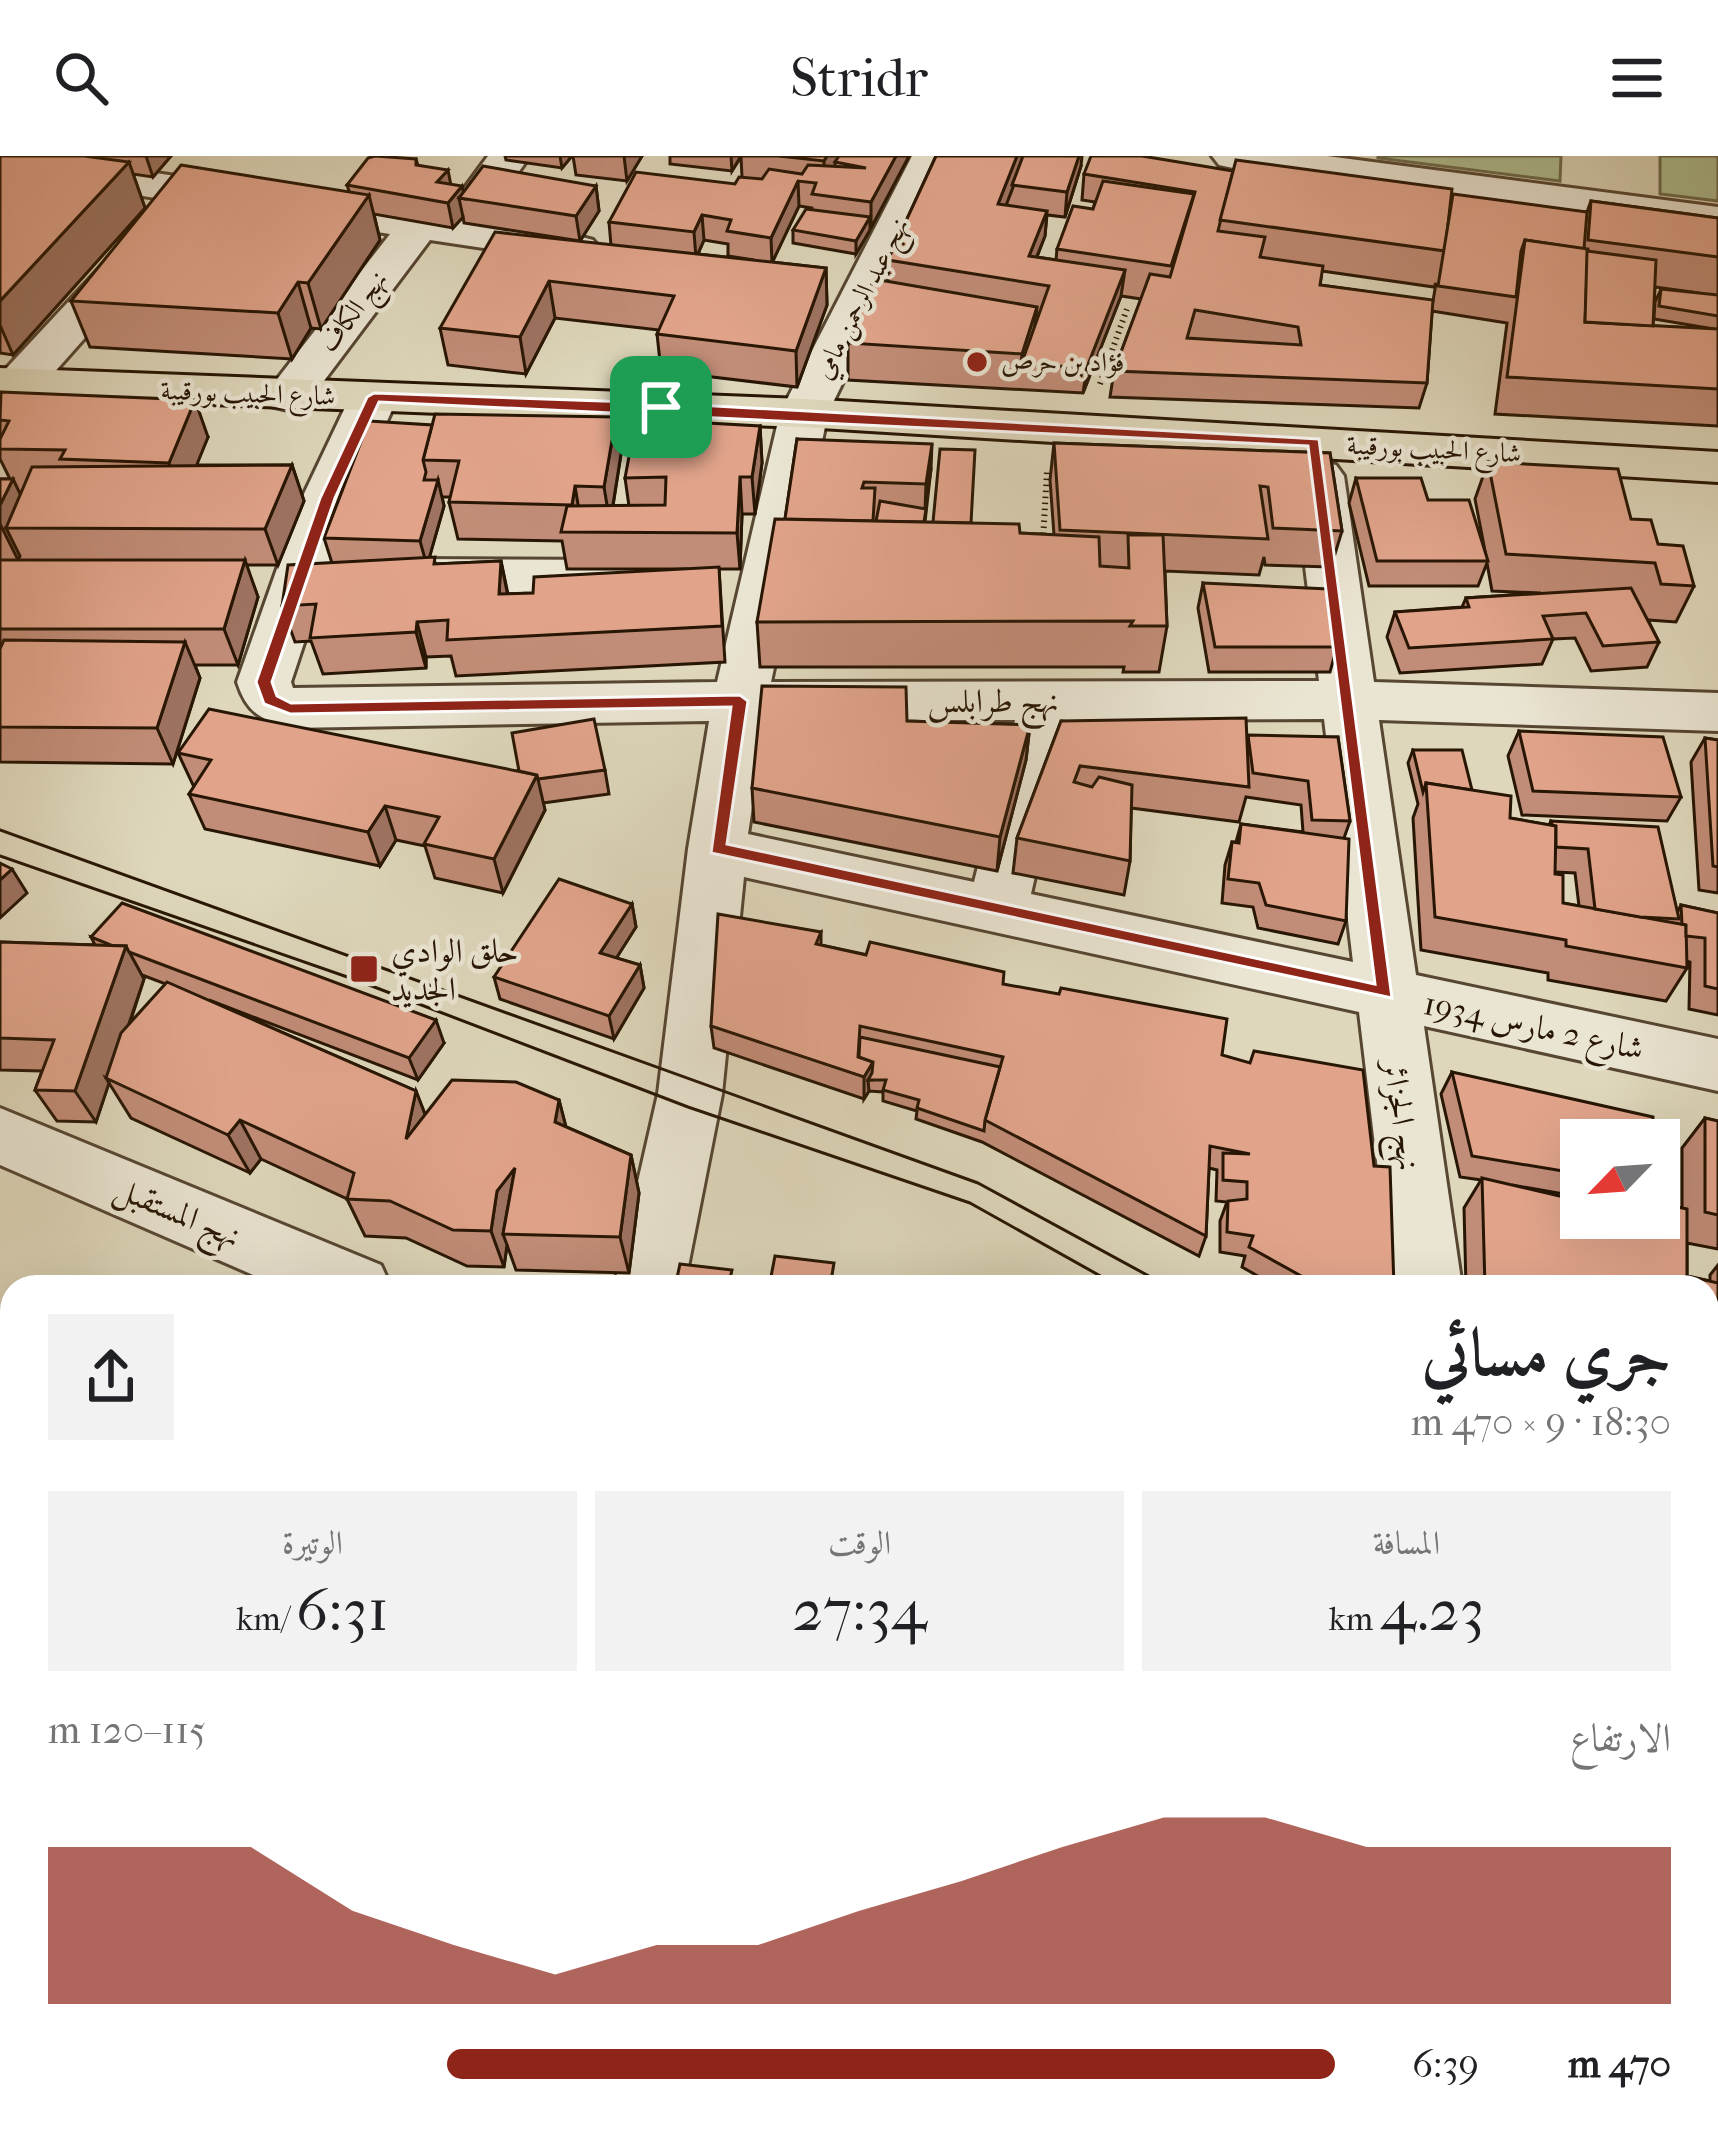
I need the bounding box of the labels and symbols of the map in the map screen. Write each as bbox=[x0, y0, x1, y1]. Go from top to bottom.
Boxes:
street label: نهج عبد الرحمن مامي bbox=[807, 212, 923, 388]
street label: نهج الكاف bbox=[312, 264, 400, 363]
place label: فؤاد بن حرص bbox=[1001, 346, 1124, 379]
marker: فؤاد بن حرص bbox=[964, 349, 990, 375]
pin bbox=[610, 356, 712, 458]
street label: شارع الحبيب بورقيبة bbox=[160, 374, 336, 418]
street label: شارع الحبيب بورقيبة bbox=[1345, 428, 1522, 476]
street label: نهج طرابلس bbox=[927, 682, 1059, 730]
place label: حلق الوادي الجديد bbox=[391, 932, 519, 1009]
marker: حلق الوادي الجديد bbox=[348, 953, 380, 985]
street label: شارع 2 مارس 1934 bbox=[1418, 984, 1647, 1077]
street label: نهج الجزائر bbox=[1365, 1054, 1429, 1174]
north arrow bbox=[1560, 1119, 1680, 1239]
street label: نهج المستقبل bbox=[105, 1168, 246, 1265]

